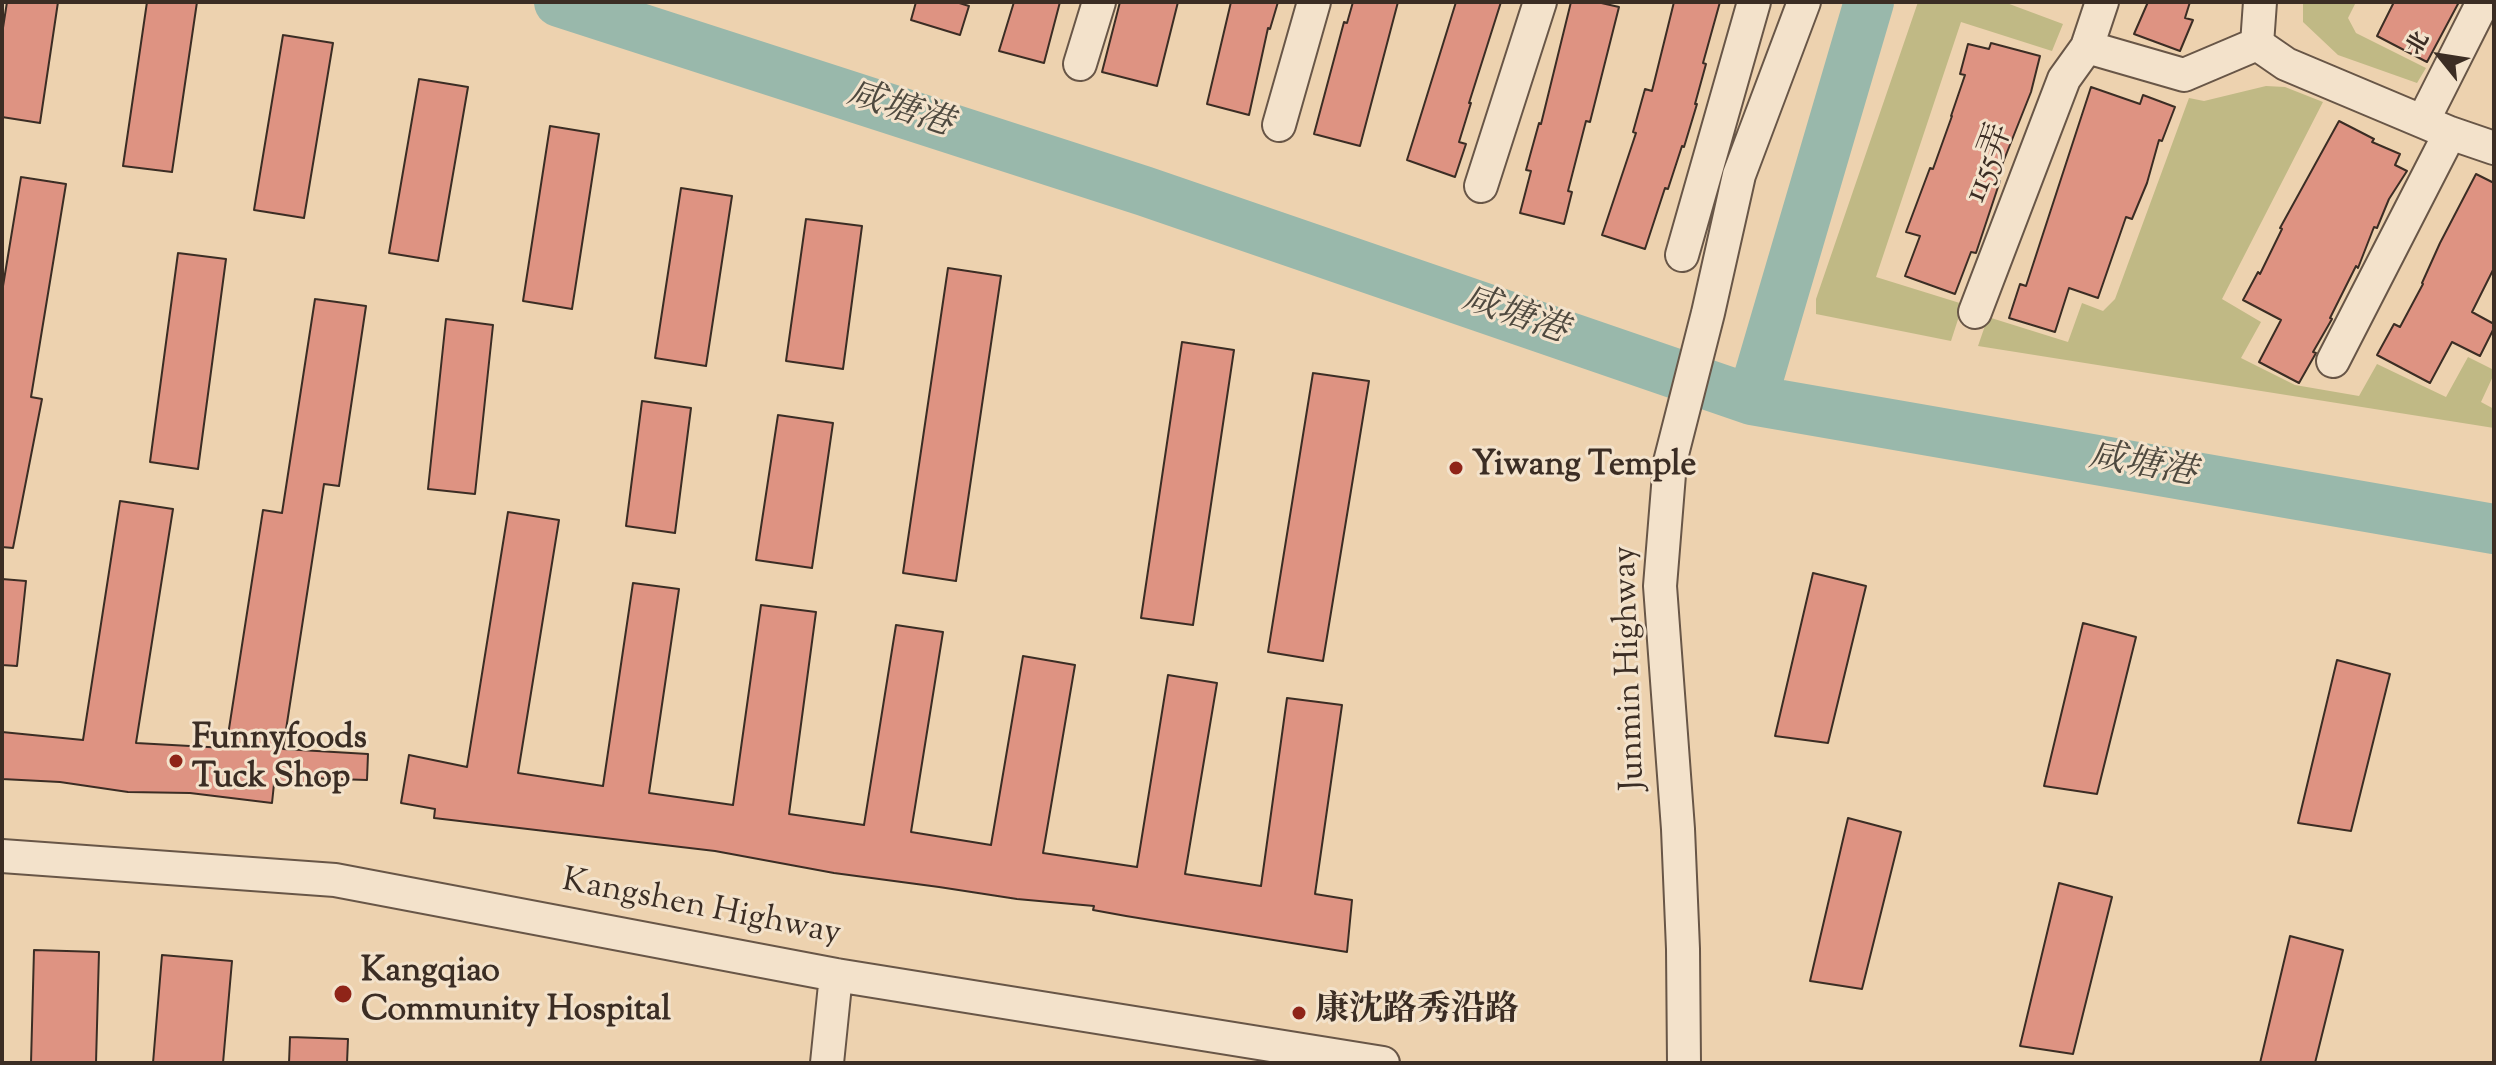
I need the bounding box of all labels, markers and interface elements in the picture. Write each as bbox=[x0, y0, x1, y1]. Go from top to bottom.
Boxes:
north arrow bbox=[2400, 16, 2480, 96]
text: 北 bbox=[2400, 26, 2439, 62]
water label: 咸塘港 bbox=[841, 75, 957, 149]
street label: 1155弄 bbox=[1957, 119, 2025, 209]
water label: 咸塘港 bbox=[1456, 280, 1572, 356]
water label: 咸塘港 bbox=[2085, 437, 2199, 499]
place label: Yiwang Temple bbox=[1472, 448, 1696, 488]
marker: Yiwang Temple bbox=[1447, 459, 1465, 477]
street label: Junmin Highway bbox=[1607, 545, 1657, 791]
place label: Funnyfoods Tuck Shop bbox=[192, 721, 367, 800]
marker: Funnyfoods Tuck Shop bbox=[167, 752, 185, 770]
street label: Kangshen Highway bbox=[558, 863, 844, 957]
place label: Kangqiao Community Hospital bbox=[361, 954, 671, 1034]
marker: Kangqiao Community Hospital bbox=[332, 983, 354, 1005]
place label: 康沈路秀沿路 bbox=[1315, 993, 1519, 1033]
marker: 康沈路秀沿路 bbox=[1290, 1004, 1308, 1022]

